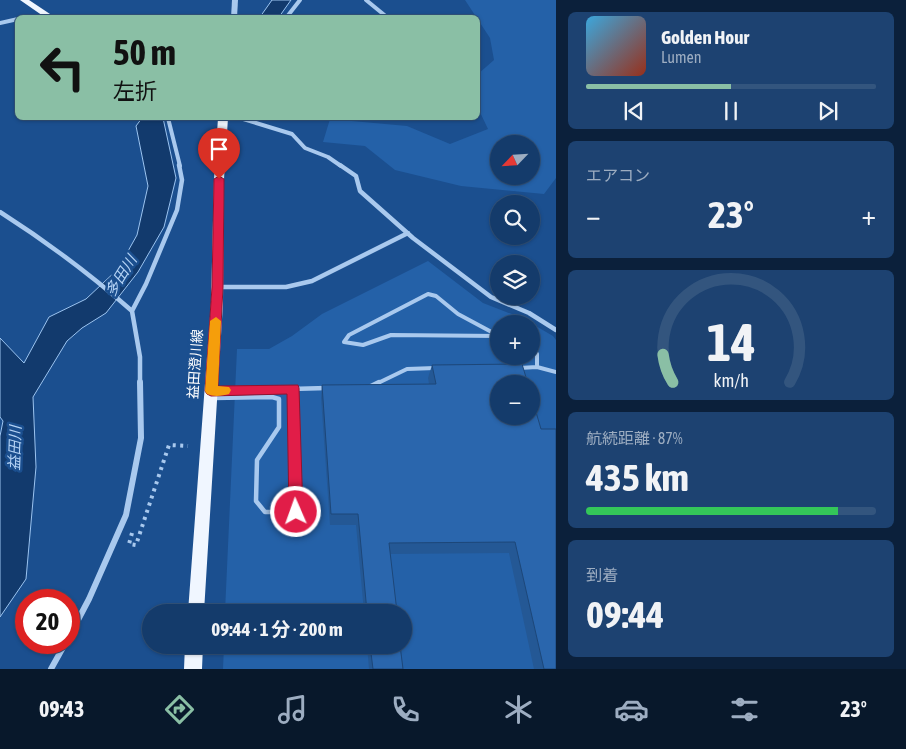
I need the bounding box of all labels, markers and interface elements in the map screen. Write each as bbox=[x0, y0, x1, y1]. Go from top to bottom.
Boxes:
text: Golden Hour bbox=[661, 26, 749, 48]
text: 50 m bbox=[113, 32, 176, 72]
icon: left bbox=[30, 35, 95, 100]
text: Lumen bbox=[661, 48, 701, 66]
text: 左折 bbox=[113, 78, 157, 104]
icon: previous bbox=[620, 97, 648, 125]
icon: pause bbox=[717, 97, 745, 125]
icon: next bbox=[814, 97, 842, 125]
pin bbox=[198, 128, 240, 179]
icon: arrive bbox=[205, 135, 233, 163]
north arrow bbox=[490, 135, 540, 185]
map controls bbox=[490, 135, 540, 425]
text: エアコン bbox=[586, 166, 650, 184]
text: 23° bbox=[708, 193, 754, 236]
button: search bbox=[490, 195, 540, 245]
text: − bbox=[586, 199, 601, 231]
text: + bbox=[861, 199, 876, 231]
water label: 多田川 bbox=[101, 250, 141, 299]
button: layers bbox=[490, 255, 540, 305]
text: 14 bbox=[707, 312, 755, 372]
button: + bbox=[490, 315, 540, 365]
street label: 益田澄川線 bbox=[185, 329, 205, 399]
text: km/h bbox=[713, 370, 749, 391]
button: − bbox=[490, 375, 540, 425]
water label: 益田川 bbox=[5, 423, 24, 471]
text: 航続距離 · 87% bbox=[586, 429, 683, 447]
text: 435 km bbox=[586, 456, 689, 499]
position arrow bbox=[269, 485, 321, 537]
text: 到着 bbox=[586, 566, 618, 584]
speed limit sign: 20 bbox=[15, 589, 80, 654]
text: 09:44 bbox=[586, 593, 664, 636]
text: 09:44 · 1 分 · 200 m bbox=[211, 618, 343, 640]
icon: directions bbox=[162, 692, 197, 727]
icon: music bbox=[275, 692, 310, 727]
icon: phone bbox=[388, 692, 423, 727]
icon: climate bbox=[501, 692, 536, 727]
icon: car bbox=[614, 692, 649, 727]
icon: filters bbox=[727, 692, 762, 727]
text: 09:43 bbox=[39, 696, 84, 722]
text: 23° bbox=[840, 696, 867, 722]

